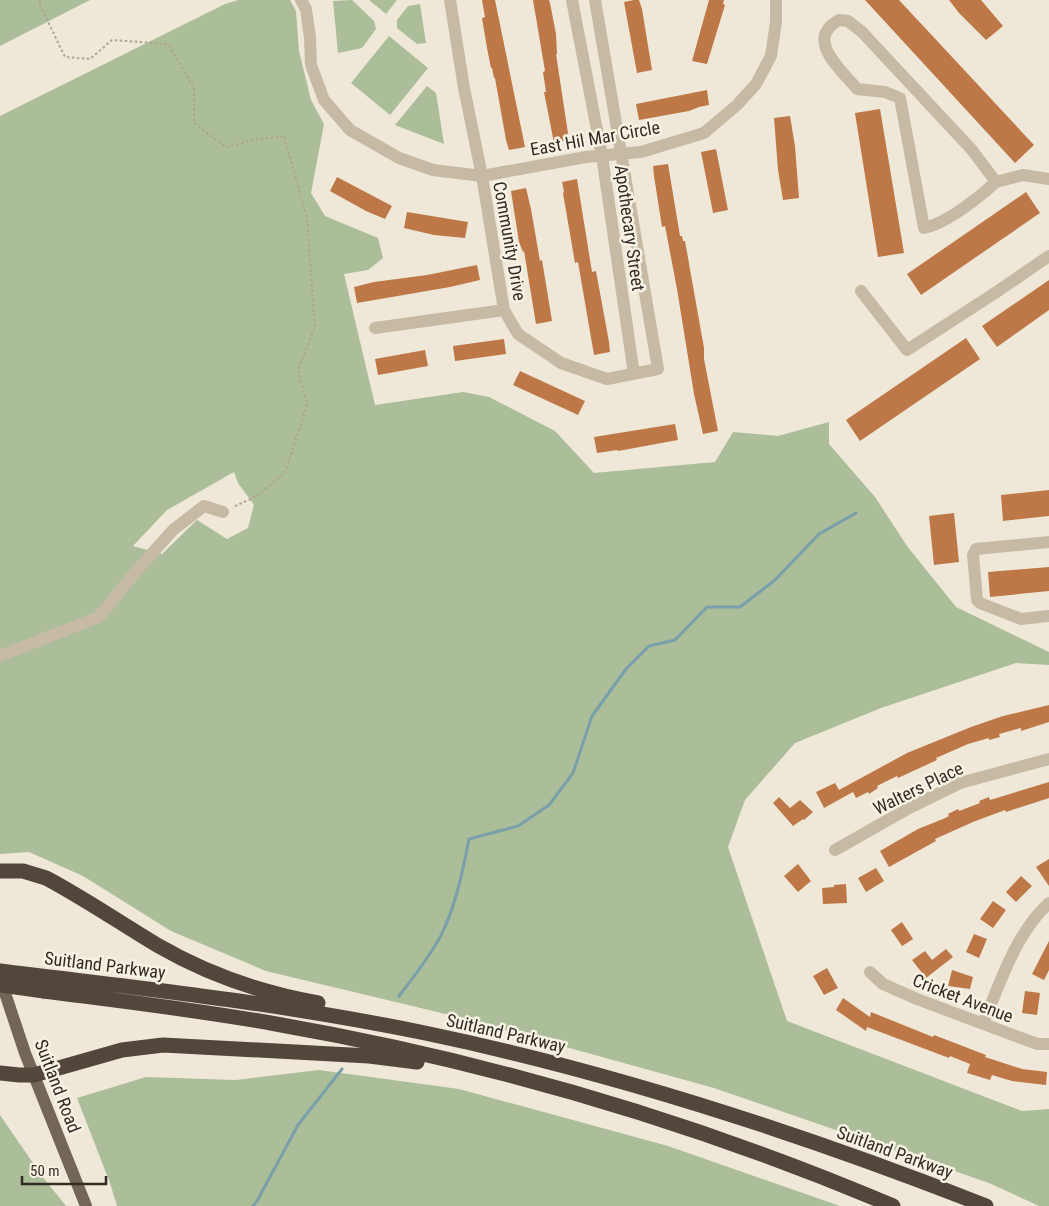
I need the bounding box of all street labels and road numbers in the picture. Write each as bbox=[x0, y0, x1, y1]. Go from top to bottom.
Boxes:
street label: East Hil Mar Circle bbox=[529, 116, 661, 160]
street label: Apothecary Street bbox=[611, 164, 649, 292]
street label: Community Drive bbox=[489, 180, 531, 302]
street label: Walters Place bbox=[870, 757, 966, 819]
street label: Suitland Parkway bbox=[43, 947, 167, 983]
street label: Cricket Avenue bbox=[910, 969, 1016, 1027]
street label: Suitland Parkway bbox=[444, 1009, 568, 1057]
street label: Suitland Road bbox=[31, 1036, 85, 1136]
street label: Suitland Parkway bbox=[834, 1121, 956, 1183]

